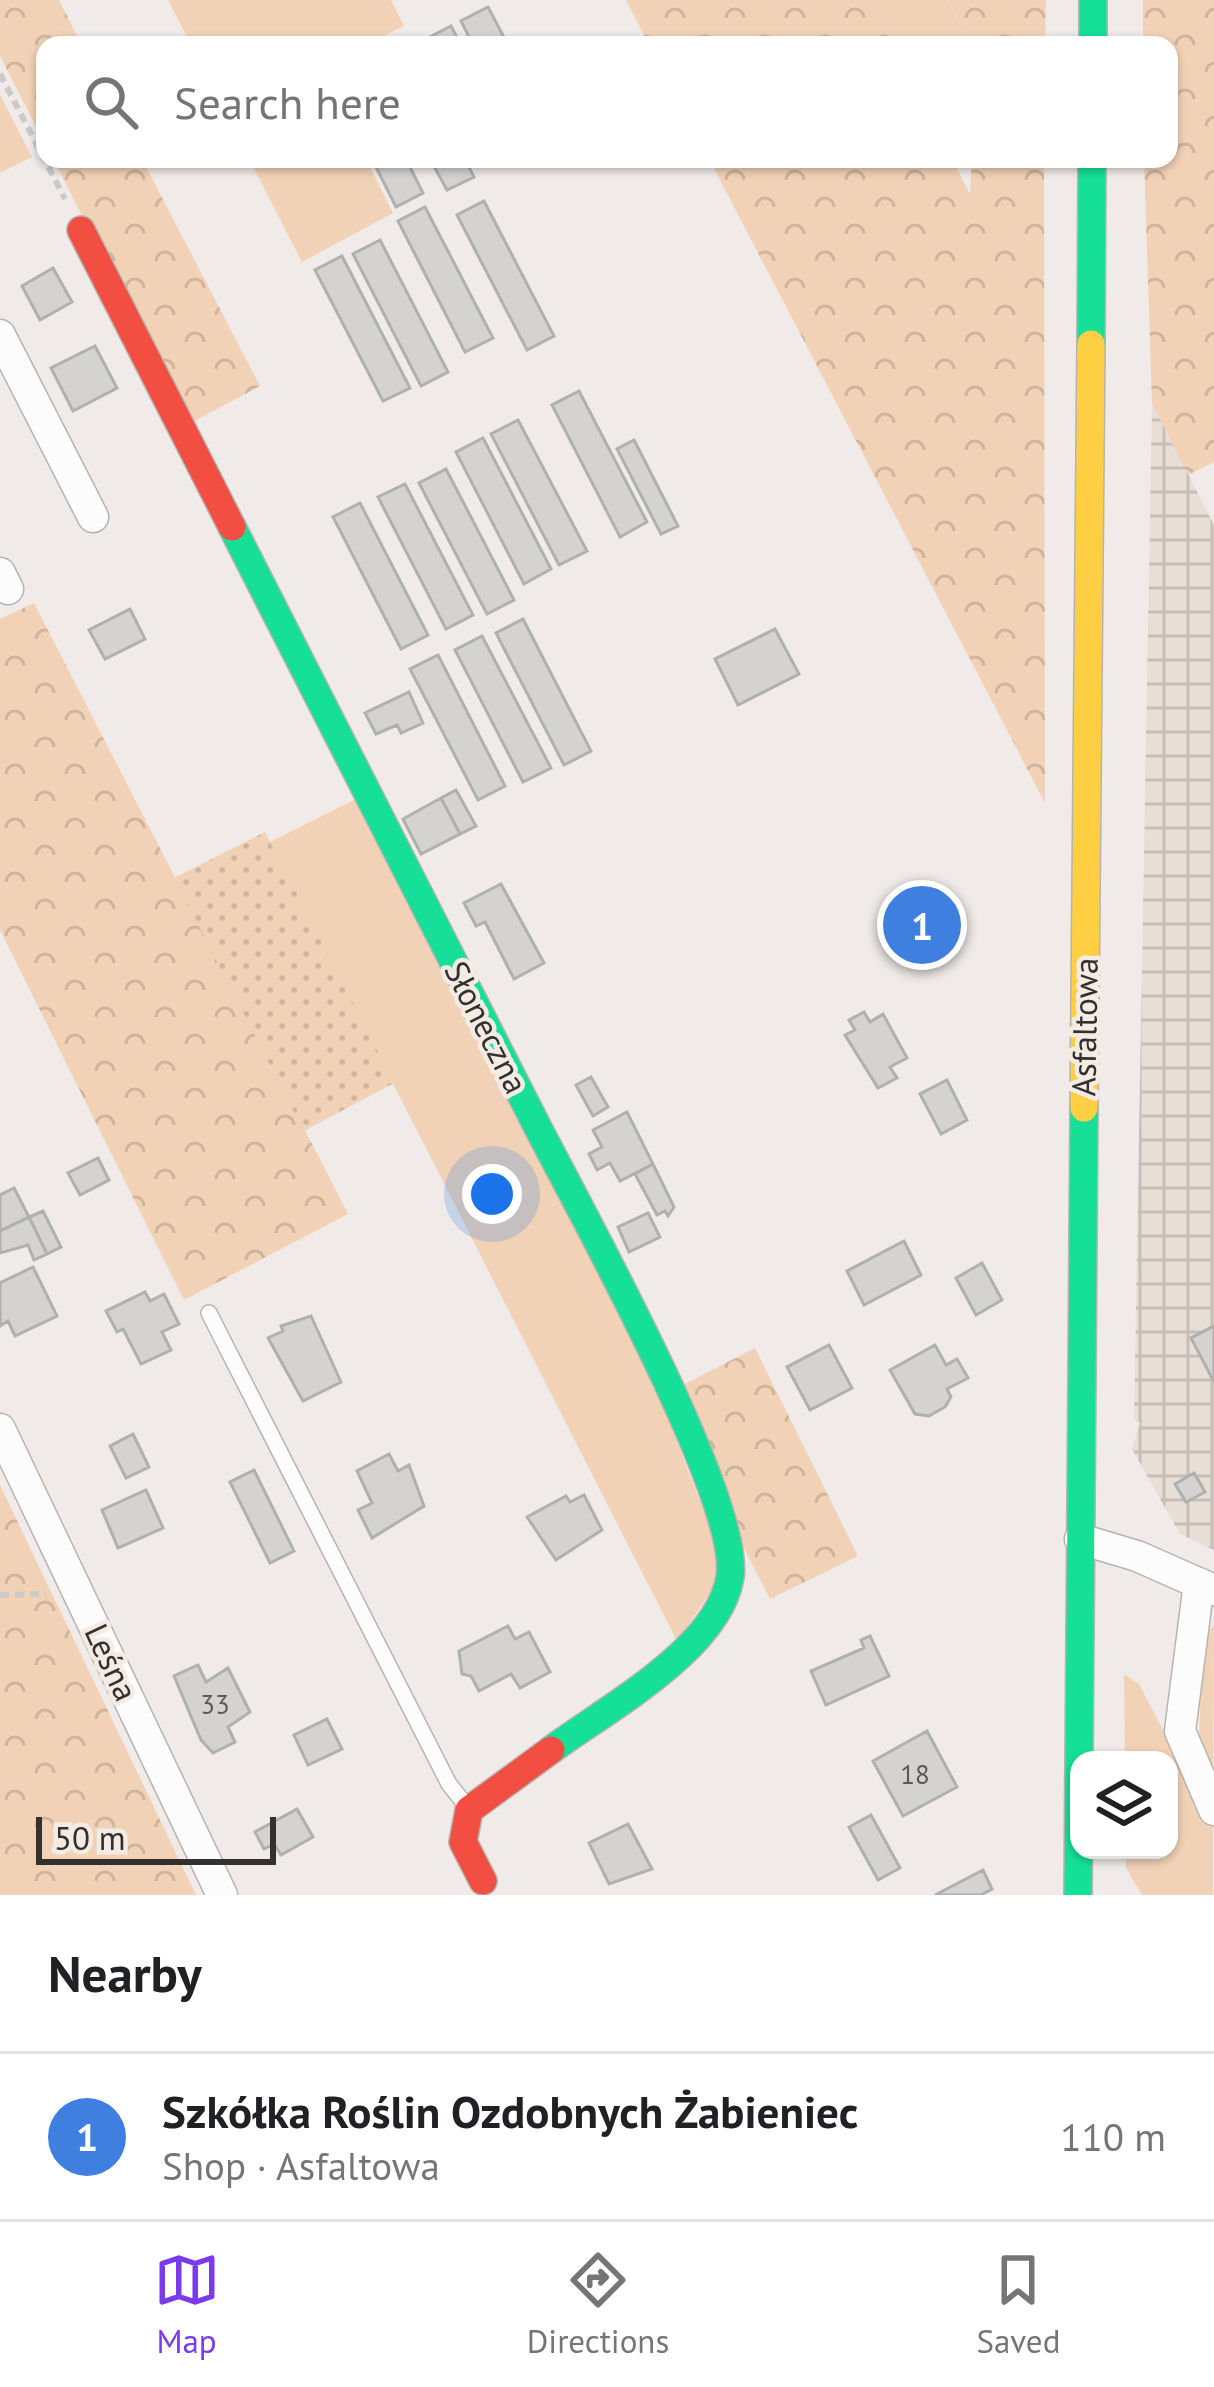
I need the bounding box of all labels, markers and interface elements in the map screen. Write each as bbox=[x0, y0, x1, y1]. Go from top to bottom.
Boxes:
search box bbox=[36, 36, 1178, 168]
icon: search bbox=[78, 69, 144, 135]
text: Search here bbox=[174, 73, 401, 131]
pin: 1 bbox=[883, 880, 961, 970]
street label: Słoneczna bbox=[435, 954, 539, 1100]
street label: Asfaltowa bbox=[1061, 957, 1107, 1097]
your location bbox=[462, 1164, 522, 1224]
street label: Leśna bbox=[76, 1617, 148, 1707]
house number: 33 bbox=[200, 1687, 230, 1721]
map controls bbox=[1070, 1751, 1178, 1859]
button: layers bbox=[1070, 1751, 1178, 1859]
house number: 18 bbox=[900, 1757, 930, 1791]
scale bar bbox=[36, 1811, 276, 1864]
text: 50 m bbox=[54, 1816, 126, 1859]
text: Nearby bbox=[48, 1940, 202, 2006]
text: Szkółka Roślin Ozdobnych Żabieniec bbox=[162, 2082, 858, 2140]
text: 1 bbox=[76, 2111, 98, 2162]
text: 110 m bbox=[1060, 2111, 1166, 2162]
text: Shop · Asfaltowa bbox=[162, 2140, 440, 2191]
tab: Map bbox=[154, 2247, 220, 2362]
tab: Directions bbox=[527, 2247, 669, 2362]
tab: Saved bbox=[976, 2247, 1060, 2362]

